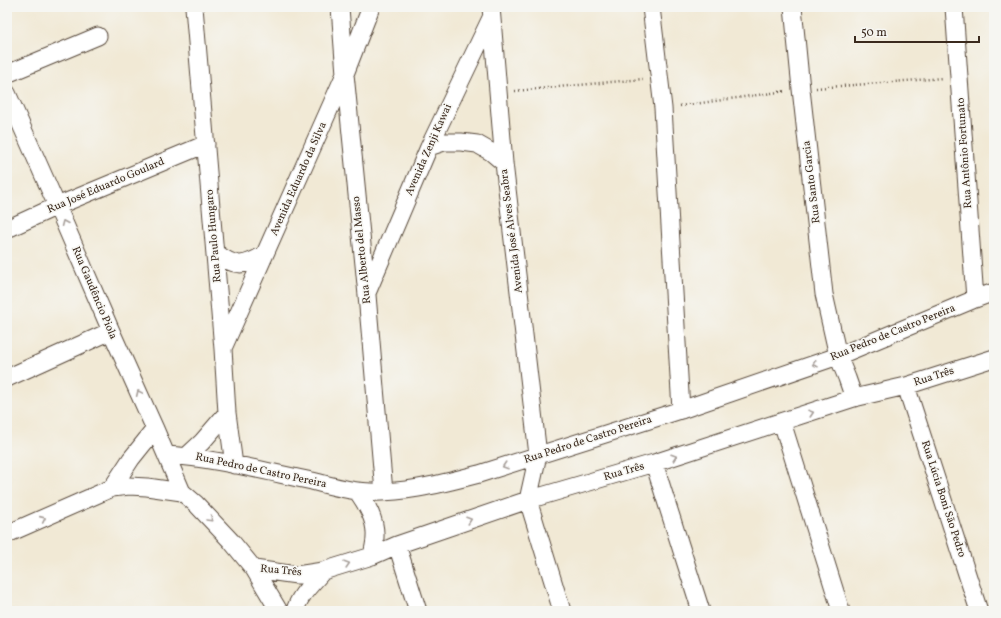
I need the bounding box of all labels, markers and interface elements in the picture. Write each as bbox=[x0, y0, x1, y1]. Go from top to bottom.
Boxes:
scale bar bbox=[855, 18, 979, 44]
text: 50 m bbox=[861, 25, 887, 41]
street label: Rua Antônio Fortunato bbox=[954, 97, 976, 209]
street label: Avenida Zenji Kawai bbox=[402, 102, 456, 198]
street label: Avenida Eduardo da Silva bbox=[267, 119, 331, 238]
street label: Rua Santo Garcia bbox=[799, 139, 825, 224]
street label: Rua José Eduardo Goulard bbox=[45, 154, 167, 218]
street label: Avenida José Alves Seabra bbox=[497, 168, 527, 294]
street label: Rua Paulo Hungaro bbox=[202, 189, 226, 283]
street label: Rua Alberto del Masso bbox=[349, 195, 375, 304]
one-way arrow bbox=[61, 219, 69, 226]
street label: Rua Gaudêncio Piola bbox=[68, 244, 121, 342]
street label: Rua Pedro de Castro Pereira bbox=[828, 301, 958, 365]
one-way arrow bbox=[811, 359, 818, 368]
street label: Rua Três bbox=[912, 363, 956, 391]
one-way arrow bbox=[136, 390, 144, 398]
one-way arrow bbox=[807, 409, 814, 417]
street label: Rua Pedro de Castro Pereira bbox=[522, 412, 654, 468]
street label: Rua Lúcia Boni São Pedro bbox=[917, 439, 969, 560]
street label: Rua Pedro de Castro Pereira bbox=[194, 450, 328, 492]
one-way arrow bbox=[670, 453, 677, 462]
street label: Rua Três bbox=[602, 459, 646, 485]
one-way arrow bbox=[502, 461, 509, 470]
one-way arrow bbox=[205, 514, 213, 522]
one-way arrow bbox=[39, 515, 46, 523]
one-way arrow bbox=[466, 517, 473, 525]
one-way arrow bbox=[343, 560, 350, 569]
street label: Rua Três bbox=[260, 562, 303, 580]

